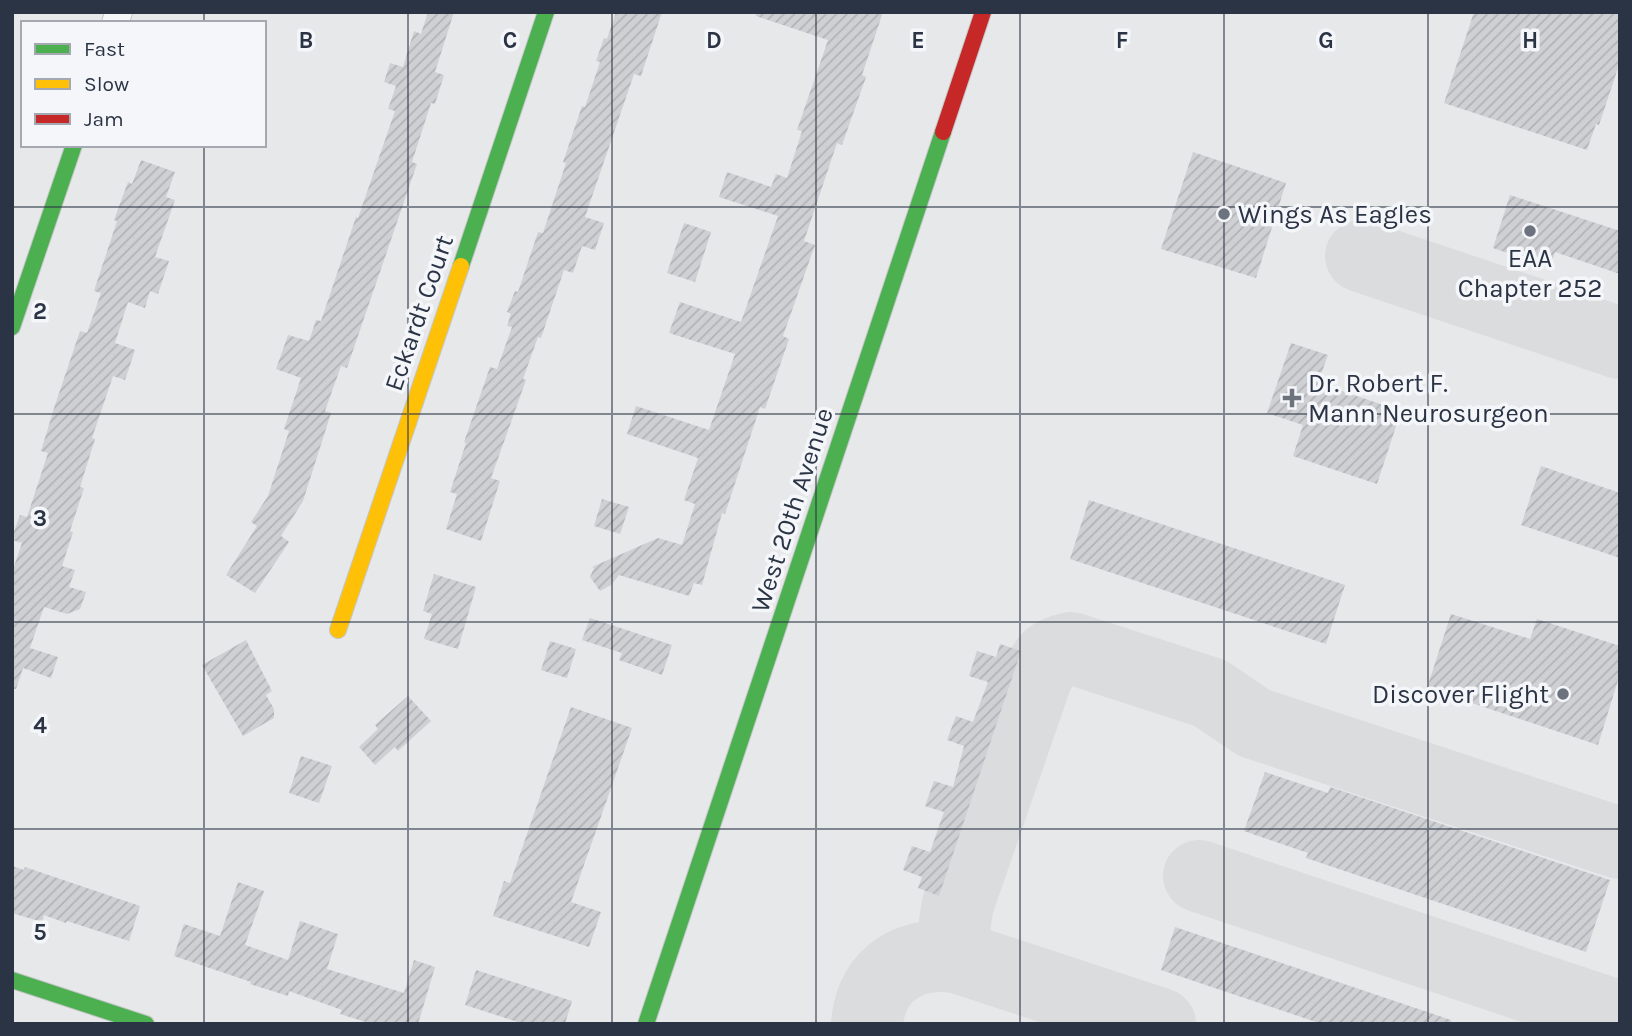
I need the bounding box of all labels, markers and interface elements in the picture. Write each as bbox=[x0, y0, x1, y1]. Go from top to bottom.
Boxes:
legend bbox=[21, 21, 266, 147]
text: B bbox=[299, 27, 313, 54]
text: C bbox=[503, 27, 517, 54]
text: D bbox=[706, 27, 722, 54]
text: E bbox=[911, 27, 925, 54]
text: F bbox=[1116, 27, 1128, 54]
text: G bbox=[1318, 27, 1334, 54]
text: H bbox=[1522, 27, 1538, 54]
text: Fast bbox=[84, 37, 125, 61]
text: Slow bbox=[84, 72, 129, 96]
text: Jam bbox=[84, 107, 124, 131]
place label: Wings As Eagles bbox=[1238, 199, 1432, 230]
marker: Wings As Eagles bbox=[1216, 206, 1232, 222]
marker: EAA Chapter 252 bbox=[1522, 223, 1538, 239]
street label: Eckardt Court bbox=[378, 231, 460, 395]
place label: EAA Chapter 252 bbox=[1458, 243, 1602, 304]
text: 2 bbox=[33, 298, 47, 325]
place label: Dr. Robert F. Mann Neurosurgeon bbox=[1308, 368, 1549, 429]
marker: Dr. Robert F. Mann Neurosurgeon bbox=[1282, 388, 1302, 408]
street label: West 20th Avenue bbox=[744, 404, 840, 616]
text: 3 bbox=[33, 505, 47, 532]
place label: Discover Flight bbox=[1372, 679, 1549, 710]
marker: Discover Flight bbox=[1555, 686, 1571, 702]
text: 4 bbox=[33, 712, 47, 739]
text: 5 bbox=[33, 919, 47, 946]

